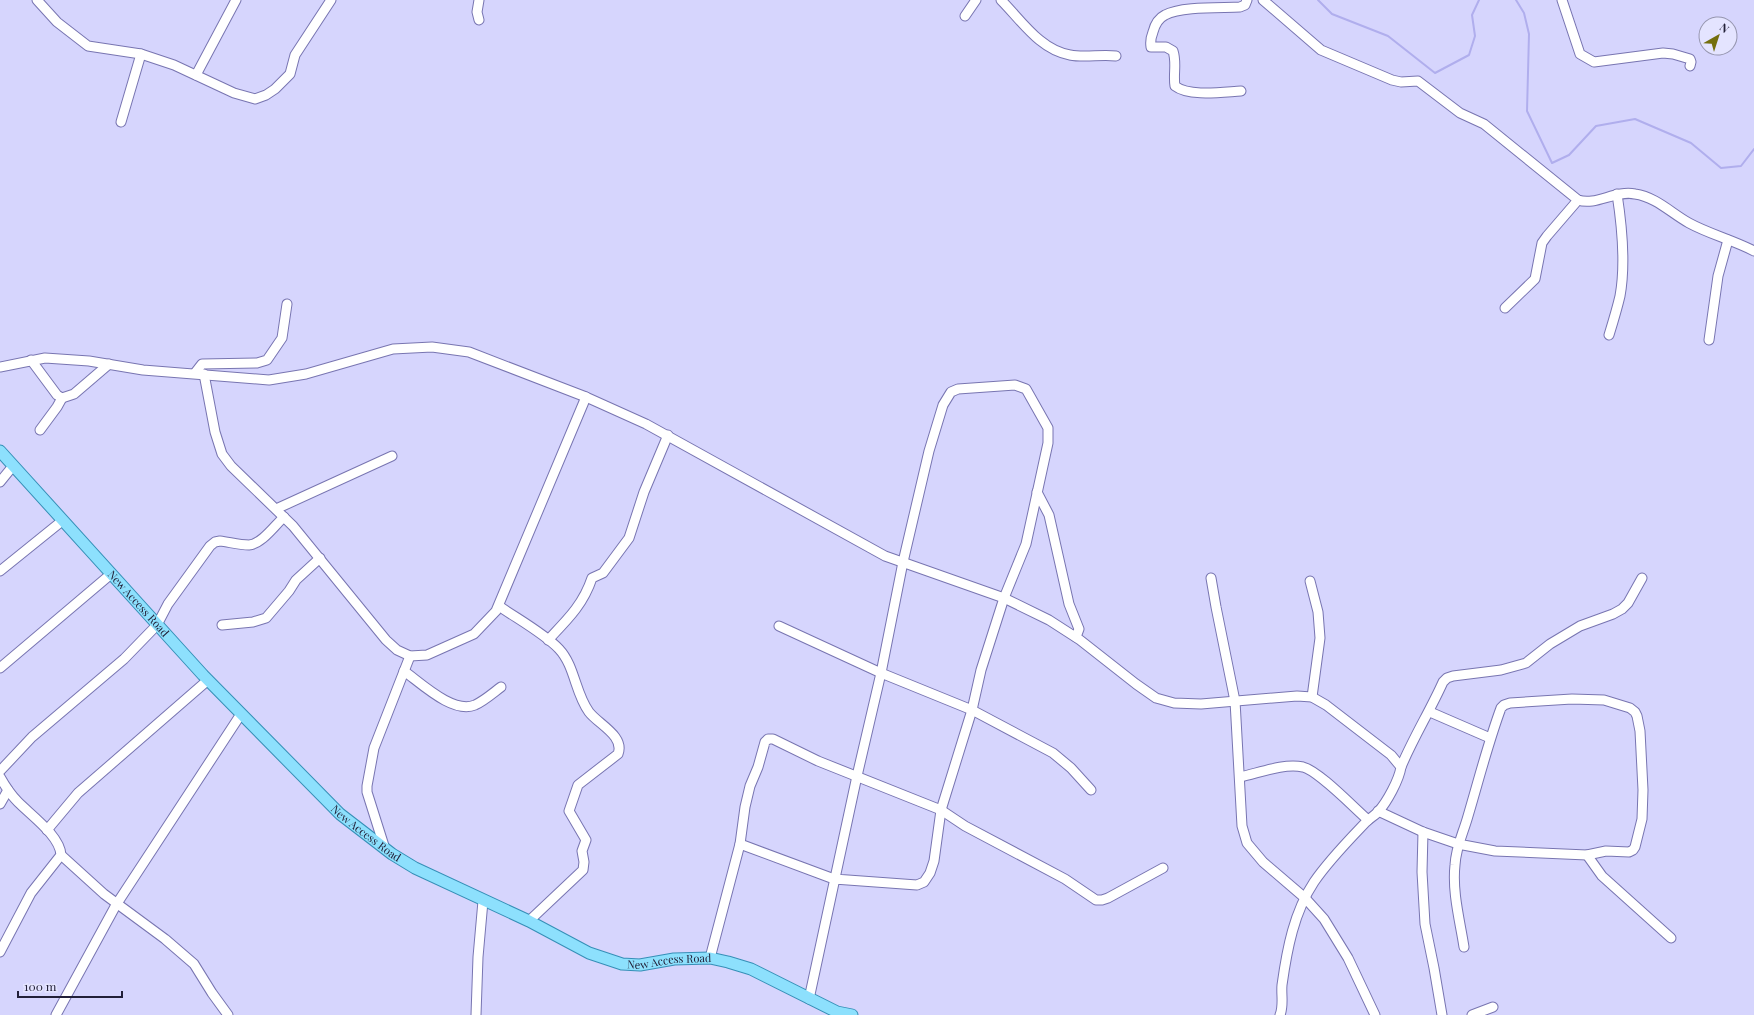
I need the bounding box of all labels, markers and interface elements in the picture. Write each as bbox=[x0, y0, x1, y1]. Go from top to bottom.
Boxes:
north arrow bbox=[1698, 16, 1738, 56]
text: N bbox=[1717, 20, 1732, 36]
street label: New Access Road bbox=[105, 567, 173, 640]
street label: New Access Road bbox=[328, 801, 405, 865]
street label: New Access Road bbox=[627, 950, 712, 972]
scale bar bbox=[18, 973, 122, 999]
text: 100 m bbox=[24, 978, 57, 994]

